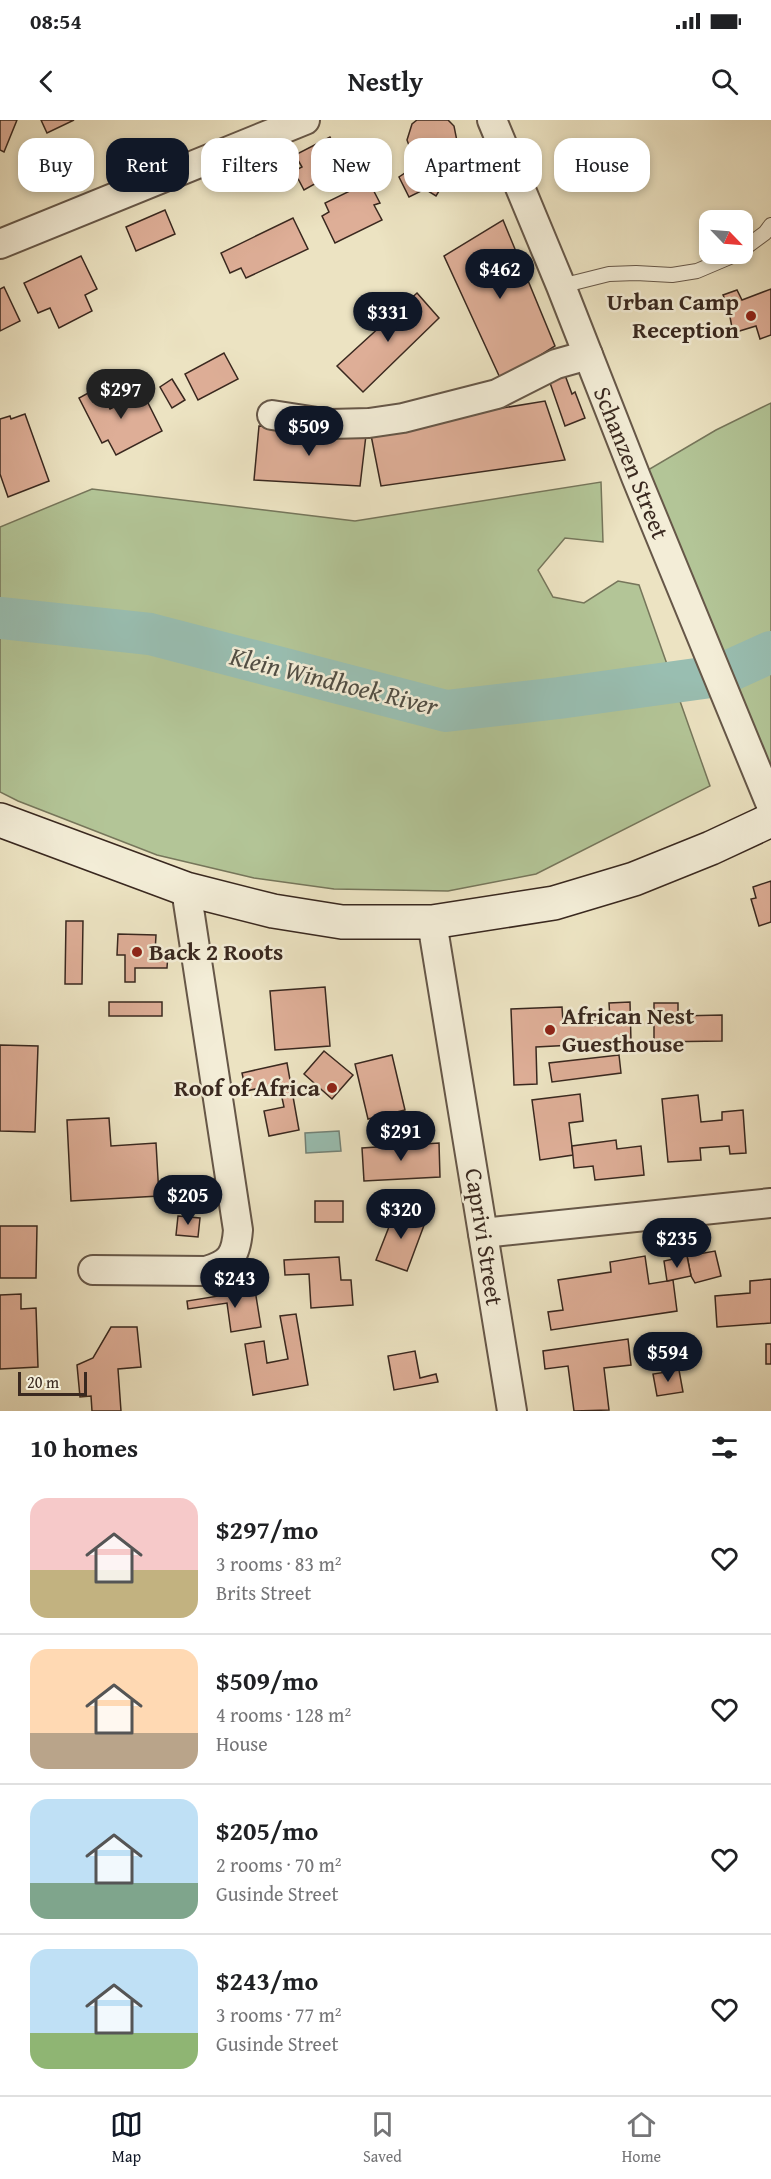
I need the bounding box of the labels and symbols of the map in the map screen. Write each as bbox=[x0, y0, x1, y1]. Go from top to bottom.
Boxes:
north arrow bbox=[699, 210, 753, 264]
pin: $462 bbox=[464, 249, 536, 300]
place label: Urban Camp Reception bbox=[607, 284, 739, 347]
pin: $331 bbox=[352, 292, 424, 343]
marker: Urban Camp Reception bbox=[744, 309, 758, 323]
pin: $297 bbox=[85, 369, 157, 420]
street label: Schanzen Street bbox=[585, 381, 678, 545]
pin: $509 bbox=[273, 406, 345, 457]
water label: Klein Windhoek River bbox=[225, 636, 443, 725]
place label: Back 2 Roots bbox=[149, 934, 283, 969]
marker: Back 2 Roots bbox=[130, 945, 144, 959]
place label: African Nest Guesthouse bbox=[562, 998, 694, 1061]
marker: African Nest Guesthouse bbox=[543, 1023, 557, 1037]
place label: Roof of Africa bbox=[174, 1070, 321, 1105]
marker: Roof of Africa bbox=[325, 1081, 339, 1095]
pin: $291 bbox=[365, 1111, 437, 1162]
street label: Caprivi Street bbox=[456, 1166, 513, 1309]
pin: $205 bbox=[152, 1175, 224, 1226]
pin: $320 bbox=[365, 1189, 437, 1240]
pin: $235 bbox=[641, 1218, 713, 1269]
pin: $243 bbox=[199, 1258, 271, 1309]
pin: $594 bbox=[632, 1332, 704, 1383]
scale bar bbox=[18, 1369, 87, 1396]

